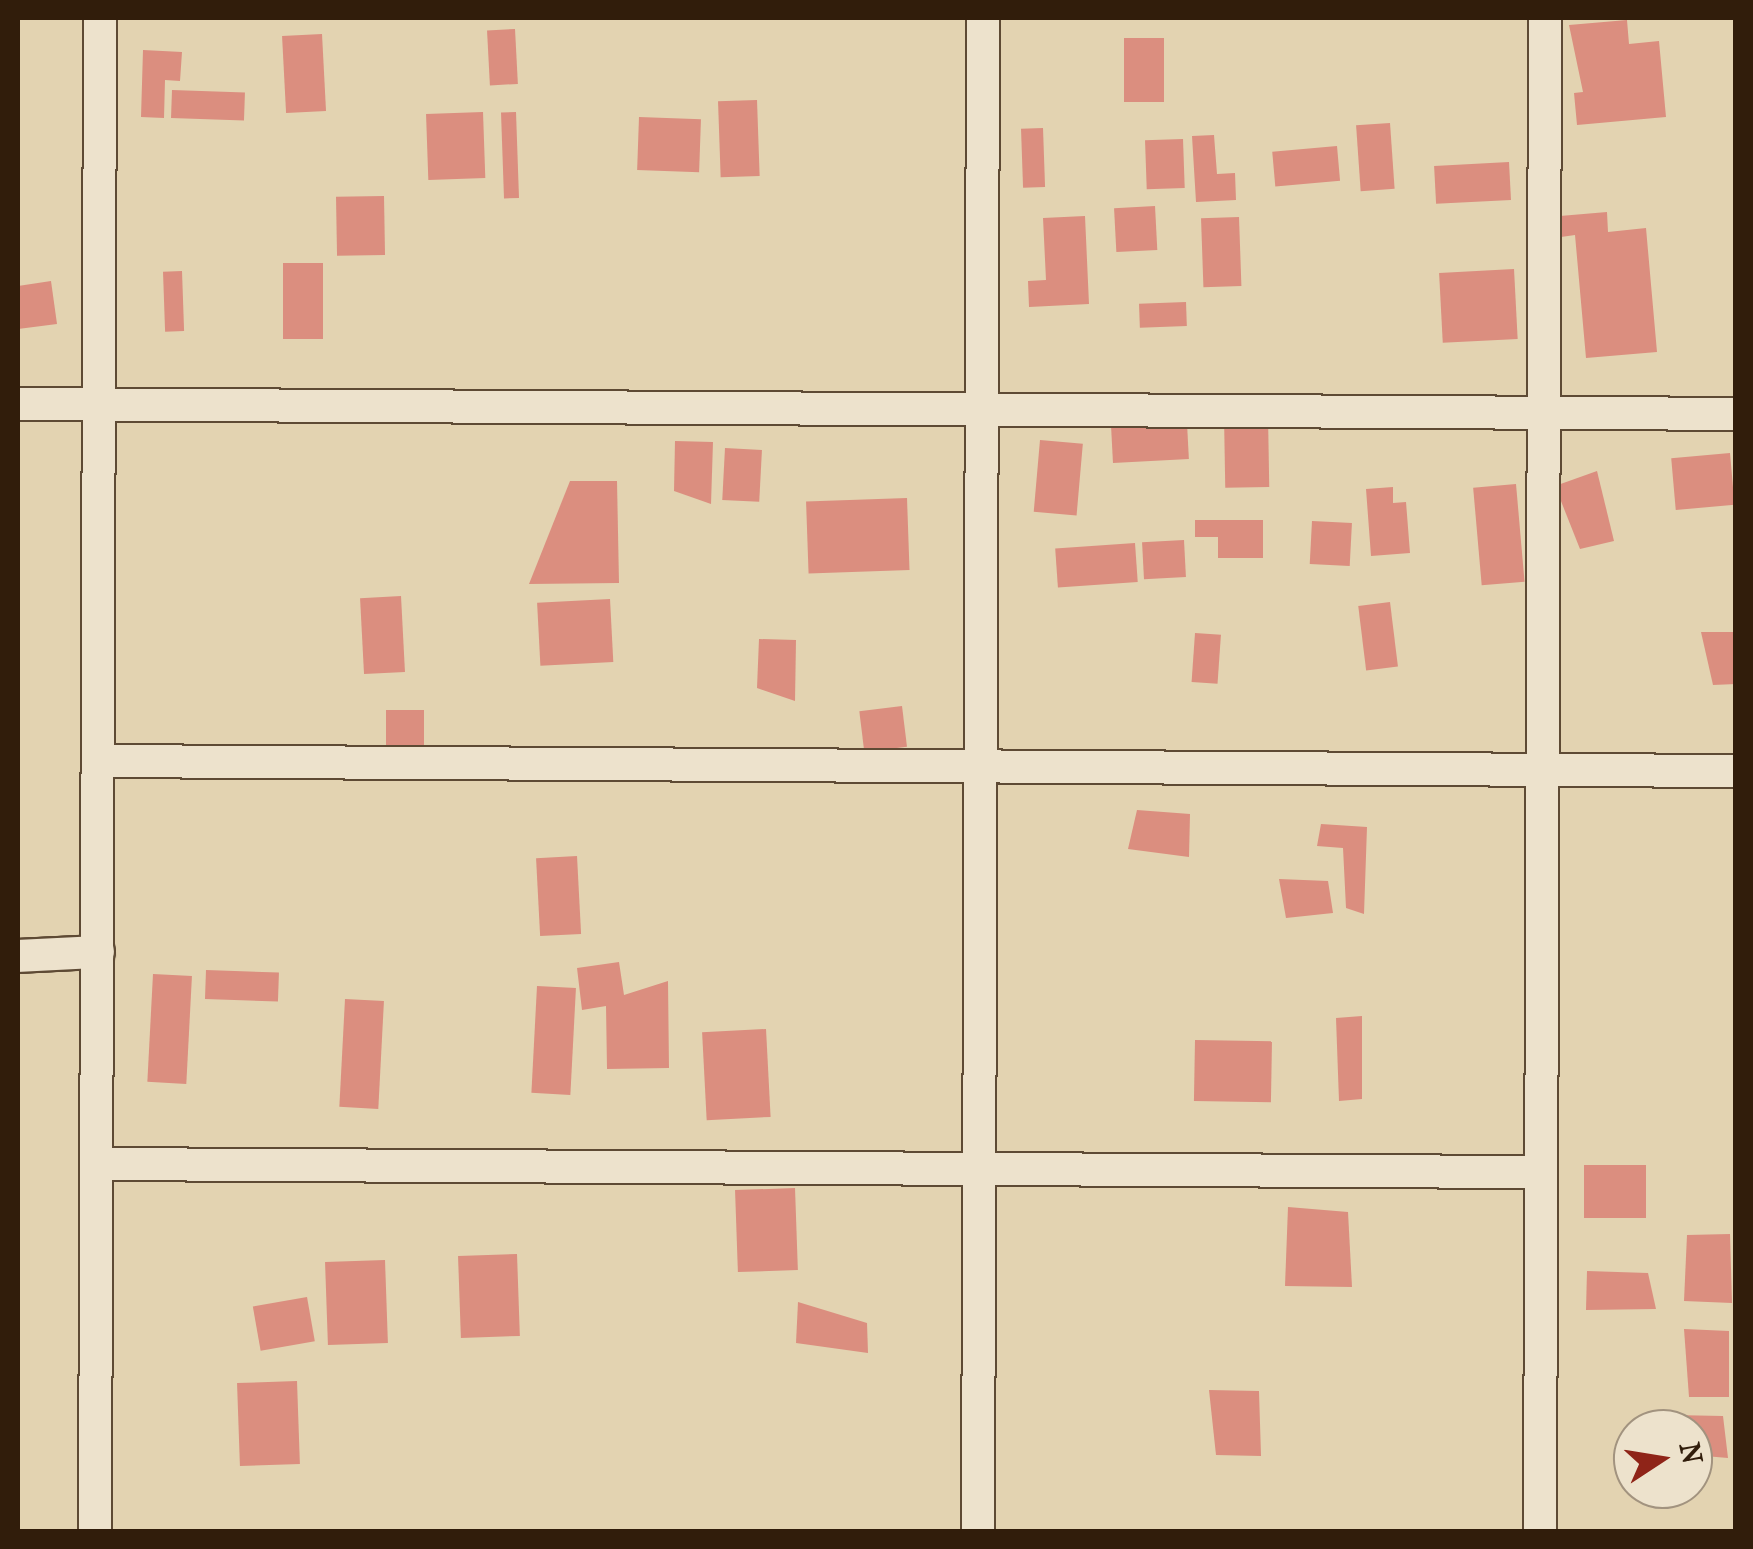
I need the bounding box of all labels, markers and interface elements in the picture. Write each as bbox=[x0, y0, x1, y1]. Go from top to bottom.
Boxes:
north arrow bbox=[1613, 1409, 1713, 1509]
text: N bbox=[1673, 1439, 1709, 1467]

